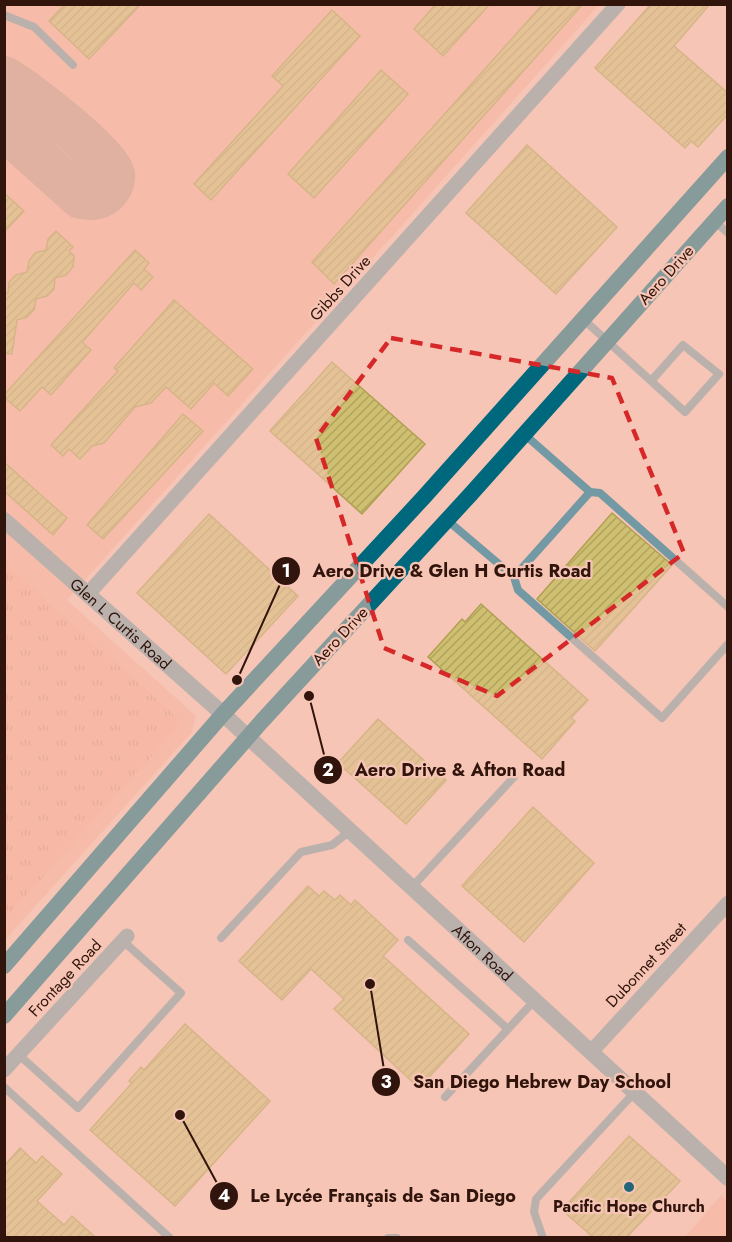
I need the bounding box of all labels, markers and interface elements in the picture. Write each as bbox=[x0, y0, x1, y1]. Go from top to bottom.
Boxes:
street label: Aero Drive bbox=[633, 240, 699, 310]
street label: Gibbs Drive bbox=[304, 250, 376, 326]
callout: Aero Drive & Glen H Curtis Road bbox=[271, 553, 604, 589]
text: 1 bbox=[281, 558, 291, 584]
text: Aero Drive & Glen H Curtis Road bbox=[312, 558, 591, 584]
street label: Glen L Curtis Road bbox=[65, 572, 176, 675]
street label: Aero Drive bbox=[307, 601, 373, 671]
callout: Aero Drive & Afton Road bbox=[313, 752, 577, 788]
text: 2 bbox=[322, 757, 334, 783]
text: Aero Drive & Afton Road bbox=[354, 757, 565, 783]
street label: Dubonnet Street bbox=[600, 917, 692, 1013]
street label: Afton Road bbox=[447, 918, 518, 986]
street label: Frontage Road bbox=[23, 934, 107, 1022]
callout: San Diego Hebrew Day School bbox=[371, 1064, 683, 1100]
text: 3 bbox=[380, 1069, 392, 1095]
text: San Diego Hebrew Day School bbox=[413, 1069, 671, 1095]
callout: Le Lycée Français de San Diego bbox=[209, 1178, 528, 1214]
marker: Pacific Hope Church bbox=[622, 1180, 636, 1194]
text: 4 bbox=[218, 1183, 230, 1209]
text: Le Lycée Français de San Diego bbox=[250, 1183, 516, 1209]
place label: Pacific Hope Church bbox=[553, 1195, 705, 1218]

